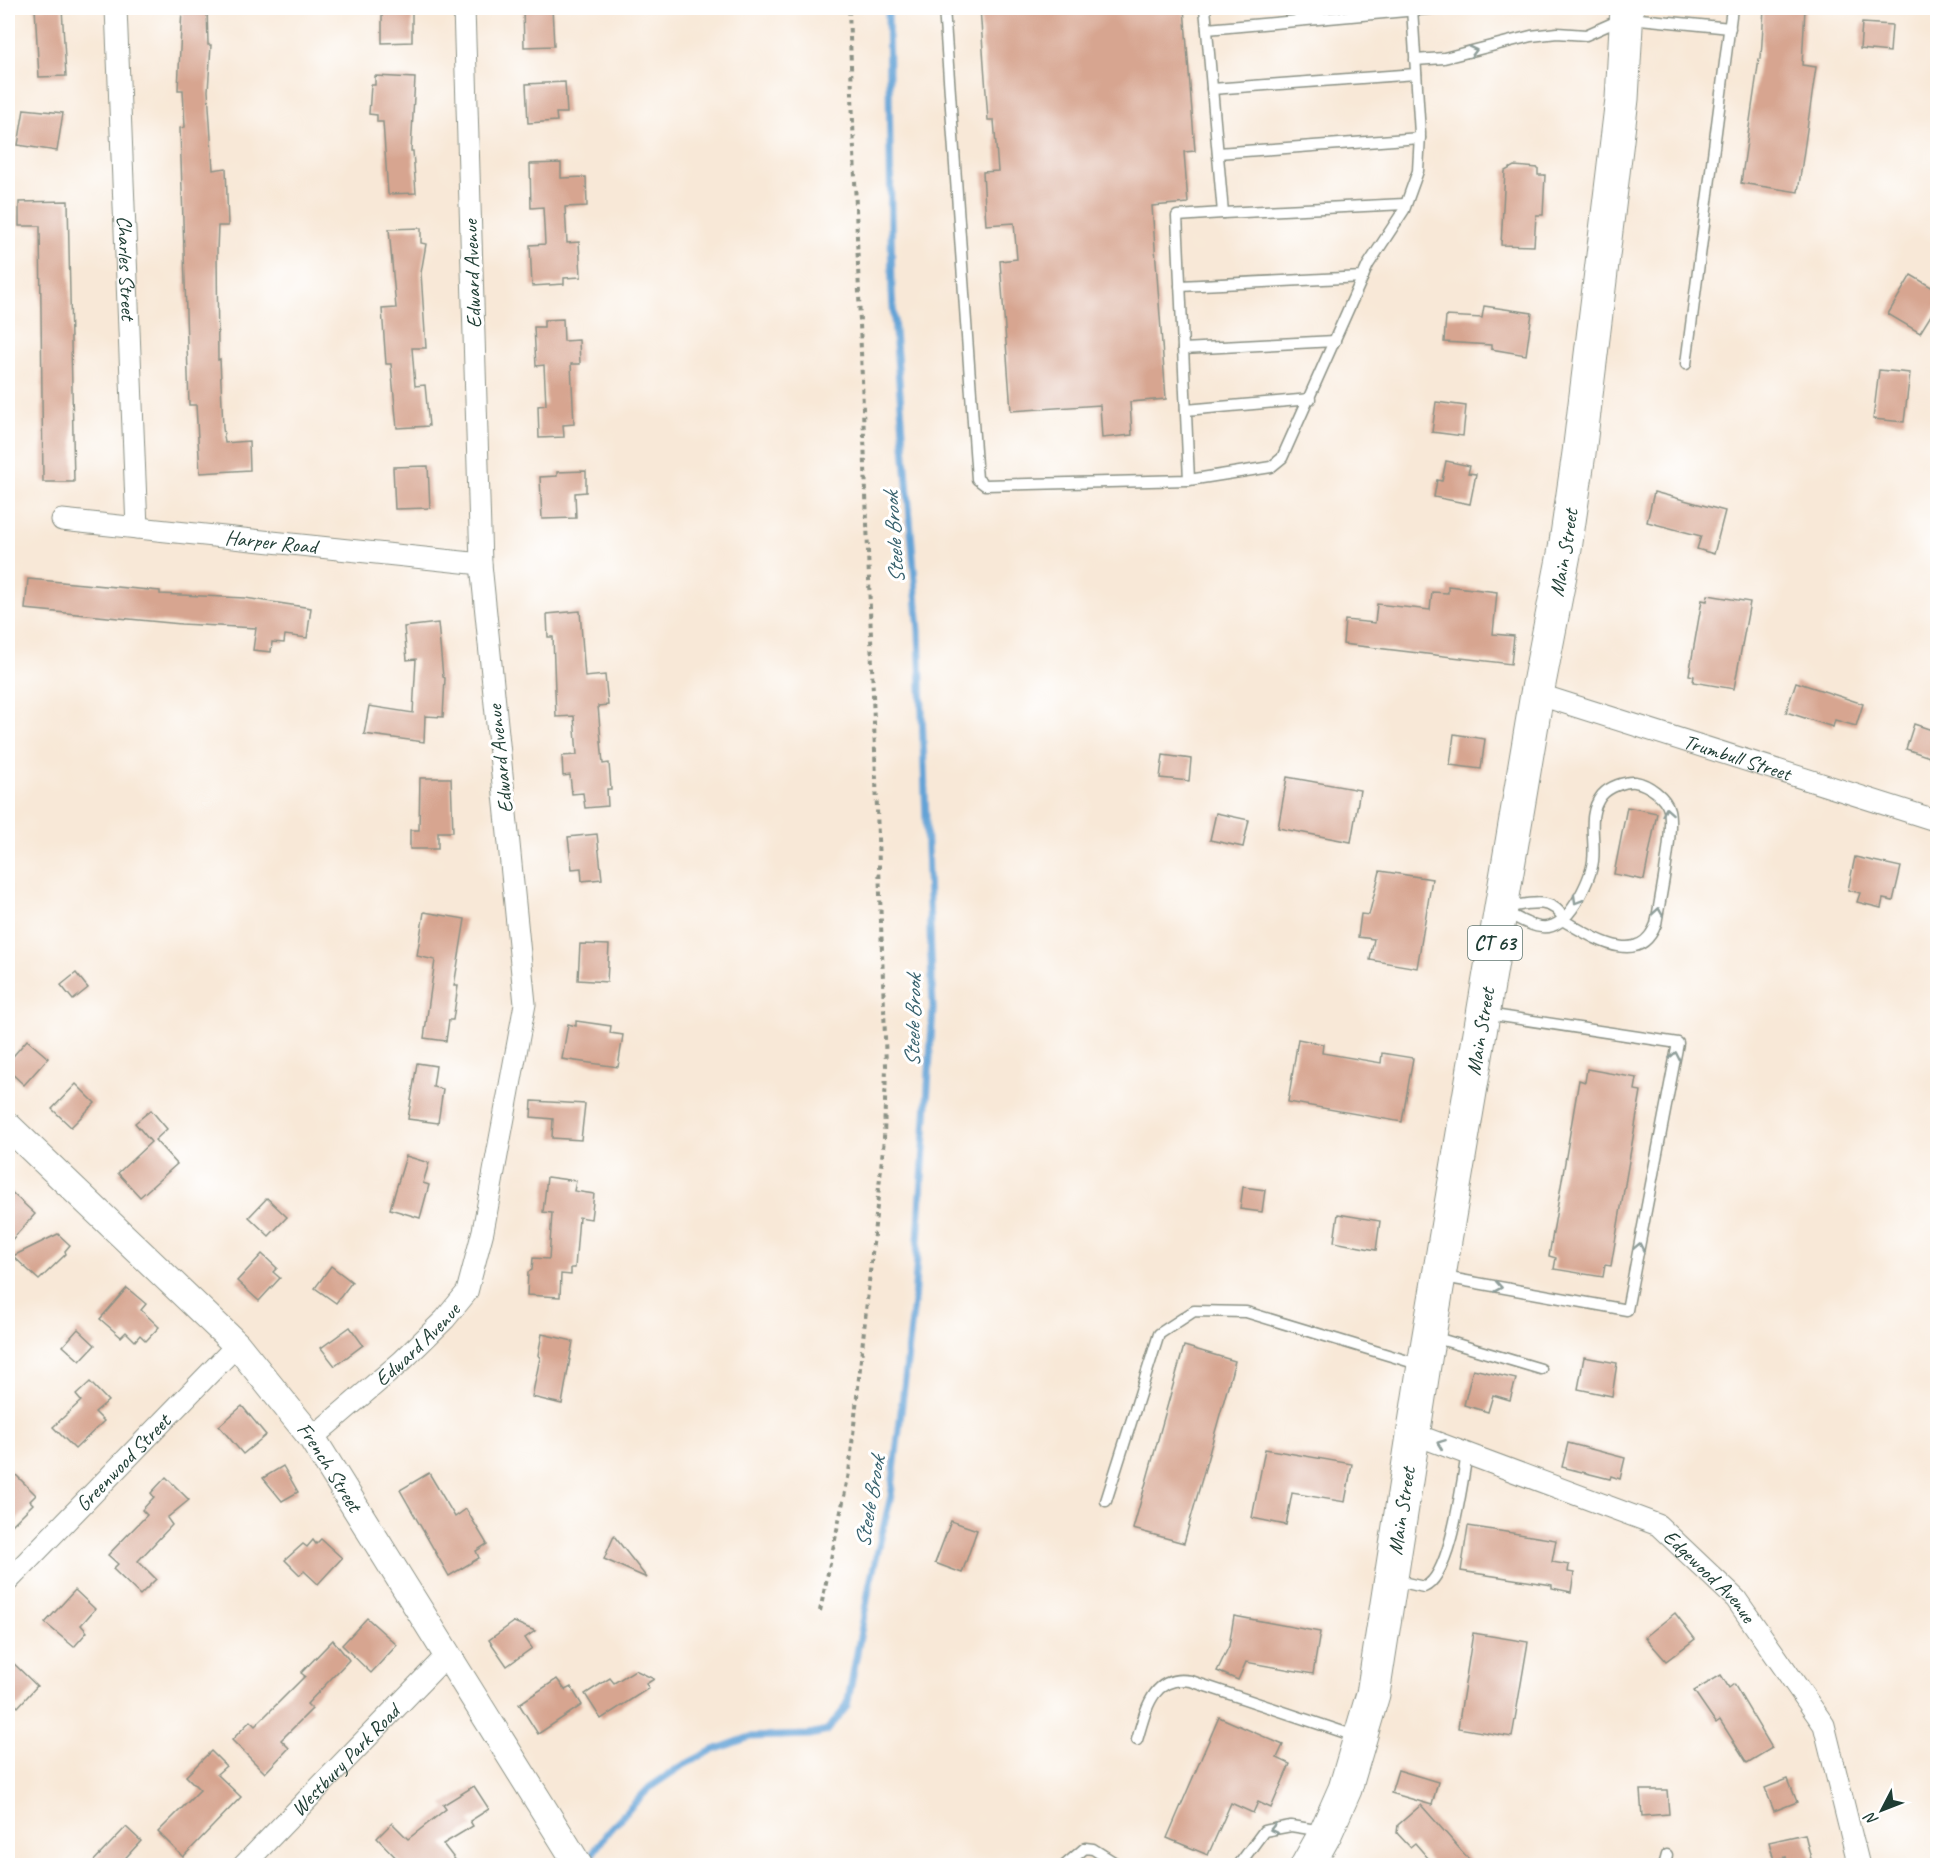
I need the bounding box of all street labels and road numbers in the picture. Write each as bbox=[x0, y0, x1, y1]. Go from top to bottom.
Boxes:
street label: Charles Street bbox=[111, 215, 142, 323]
street label: Edward Avenue bbox=[457, 217, 487, 329]
street label: Main Street bbox=[1543, 506, 1584, 599]
street label: Harper Road bbox=[224, 524, 322, 560]
street label: Edward Avenue bbox=[481, 701, 519, 814]
street label: Trumbull Street bbox=[1681, 728, 1796, 787]
road number: CT 63 bbox=[1468, 926, 1522, 960]
street label: Main Street bbox=[1460, 984, 1501, 1077]
street label: Edward Avenue bbox=[369, 1296, 467, 1392]
street label: Greenwood Street bbox=[70, 1407, 177, 1517]
street label: French Street bbox=[291, 1417, 369, 1518]
street label: Main Street bbox=[1382, 1464, 1421, 1557]
street label: Edgewood Avenue bbox=[1658, 1524, 1762, 1628]
street label: Westbury Park Road bbox=[285, 1696, 408, 1822]

